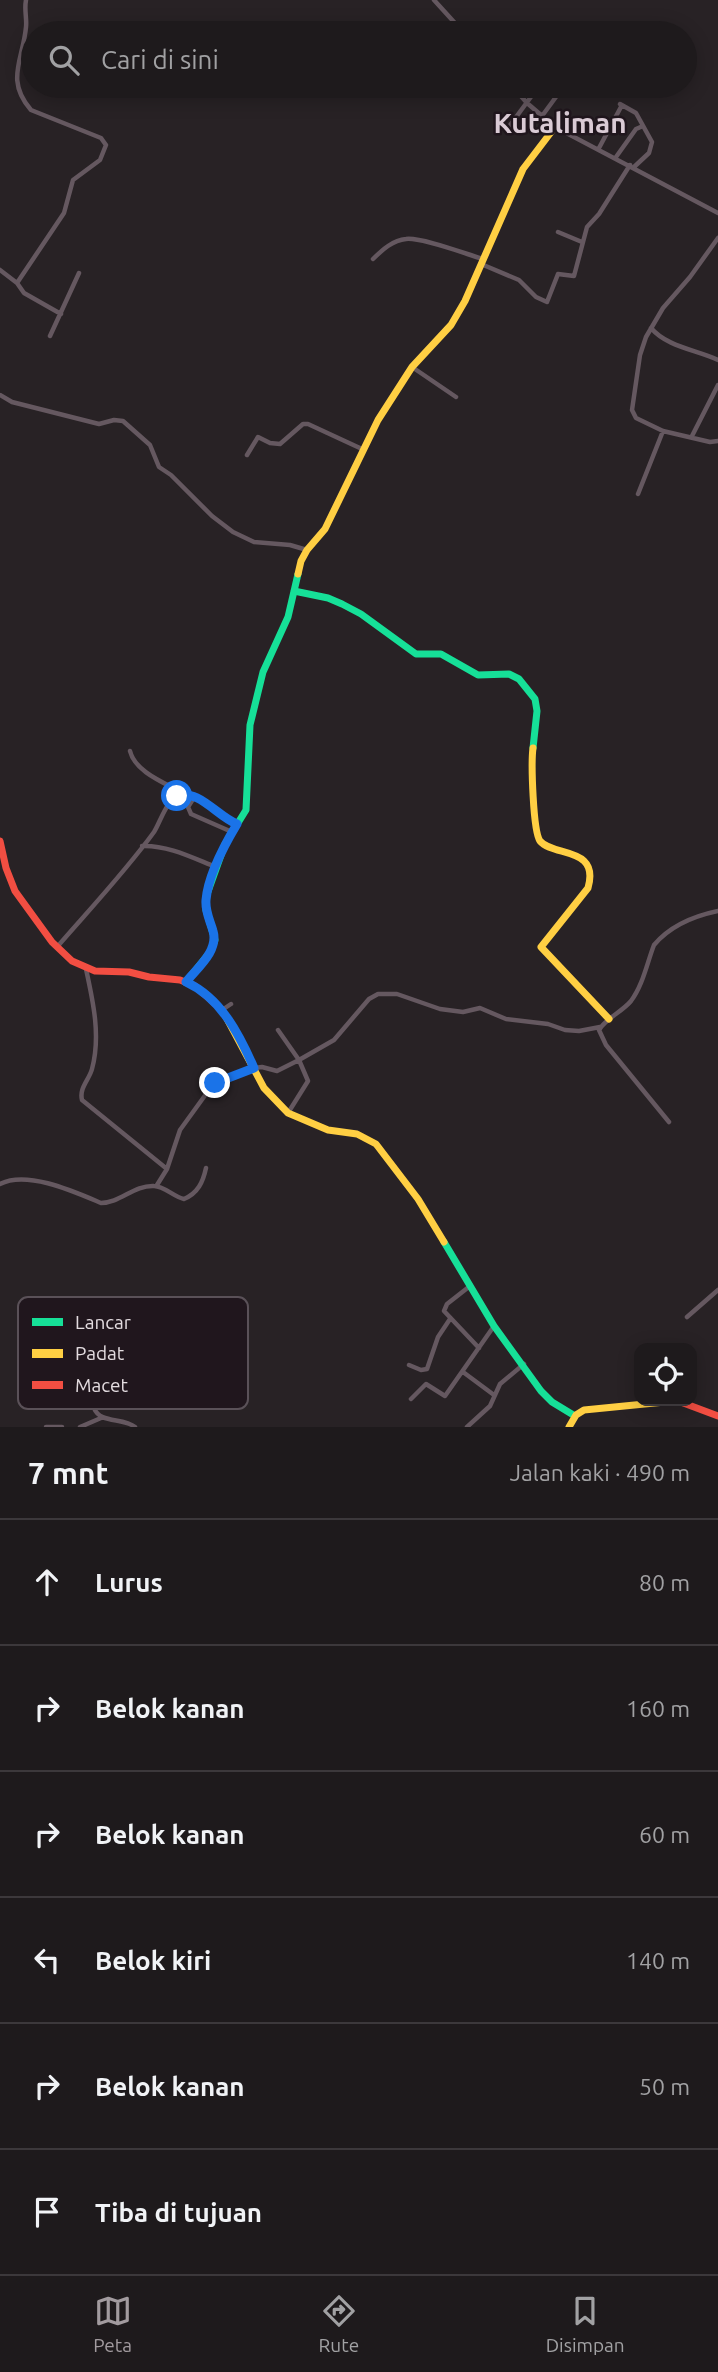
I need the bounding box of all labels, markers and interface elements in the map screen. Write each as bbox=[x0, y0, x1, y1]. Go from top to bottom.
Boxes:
search box bbox=[21, 21, 697, 98]
icon: search bbox=[45, 41, 83, 79]
text: Cari di sini bbox=[101, 45, 219, 74]
district label: Kutaliman bbox=[493, 107, 627, 138]
route start bbox=[161, 780, 192, 811]
route end bbox=[199, 1067, 230, 1098]
legend bbox=[18, 1297, 248, 1409]
text: Lancar bbox=[75, 1311, 131, 1333]
text: Padat bbox=[75, 1342, 125, 1364]
map controls bbox=[634, 1343, 697, 1406]
button: locate bbox=[634, 1343, 697, 1406]
text: Macet bbox=[75, 1374, 129, 1396]
text: 7 mnt bbox=[28, 1456, 108, 1490]
text: Jalan kaki · 490 m bbox=[510, 1460, 690, 1485]
icon: ahead bbox=[28, 1563, 66, 1601]
text: Lurus bbox=[95, 1568, 163, 1597]
text: 80 m bbox=[639, 1570, 690, 1595]
icon: right bbox=[28, 1689, 66, 1727]
text: Belok kanan bbox=[95, 1694, 245, 1723]
text: 160 m bbox=[626, 1696, 690, 1721]
icon: right bbox=[28, 1815, 66, 1853]
text: Belok kanan bbox=[95, 1820, 245, 1849]
text: 60 m bbox=[639, 1822, 690, 1847]
icon: left bbox=[28, 1941, 66, 1979]
text: Belok kiri bbox=[95, 1946, 211, 1975]
text: 140 m bbox=[626, 1948, 690, 1973]
icon: right bbox=[28, 2067, 66, 2105]
text: Belok kanan bbox=[95, 2072, 245, 2101]
text: 50 m bbox=[639, 2074, 690, 2099]
icon: arrive bbox=[28, 2193, 66, 2231]
text: Tiba di tujuan bbox=[95, 2198, 262, 2227]
tab: Peta bbox=[93, 2292, 132, 2356]
tab: Rute bbox=[319, 2292, 359, 2356]
tab: Disimpan bbox=[546, 2292, 625, 2356]

